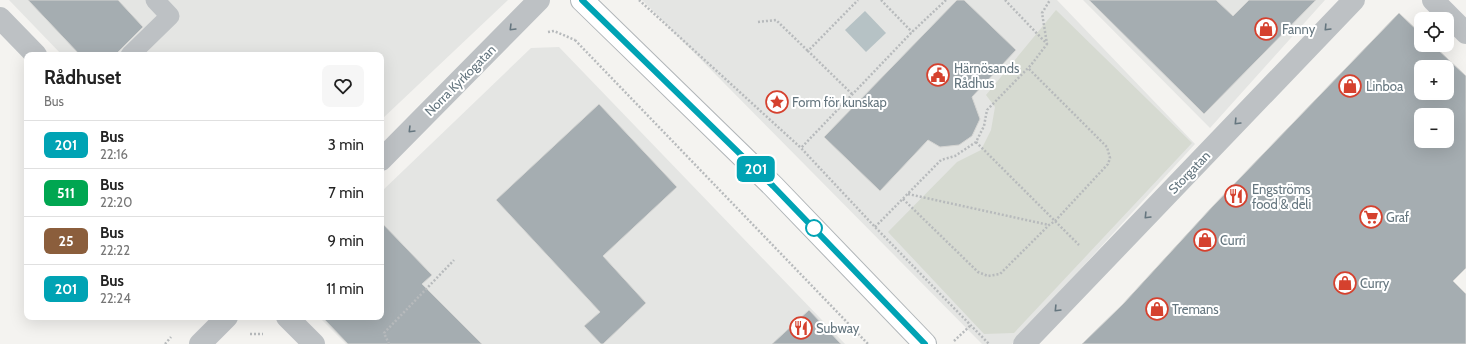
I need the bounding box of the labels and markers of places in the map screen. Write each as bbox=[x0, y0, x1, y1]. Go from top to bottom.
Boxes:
shop icon: Fanny bbox=[1253, 16, 1279, 42]
place label: Fanny bbox=[1282, 21, 1316, 37]
place label: Härnösands Rådhus bbox=[954, 60, 1020, 91]
public building icon: Härnösands Rådhus bbox=[925, 62, 951, 88]
shop icon: Linboa bbox=[1337, 73, 1363, 99]
place label: Linboa bbox=[1366, 78, 1404, 94]
place icon: Form för kunskap bbox=[764, 89, 790, 115]
place label: Form för kunskap bbox=[792, 94, 887, 110]
place label: Engströms food & deli bbox=[1252, 181, 1311, 212]
restaurant icon: Engströms food & deli bbox=[1223, 183, 1249, 209]
supermarket icon: Graf bbox=[1358, 204, 1384, 230]
place label: Graf bbox=[1386, 209, 1410, 225]
unlabelled marker bbox=[805, 219, 823, 237]
shop icon: Curri bbox=[1192, 227, 1218, 253]
place label: Curri bbox=[1220, 232, 1246, 248]
shop icon: Curry bbox=[1332, 270, 1358, 296]
place label: Curry bbox=[1360, 275, 1390, 291]
shop icon: Tremans bbox=[1144, 296, 1170, 322]
place label: Tremans bbox=[1172, 301, 1219, 317]
restaurant icon: Subway bbox=[788, 315, 814, 341]
place label: Subway bbox=[816, 320, 860, 336]

